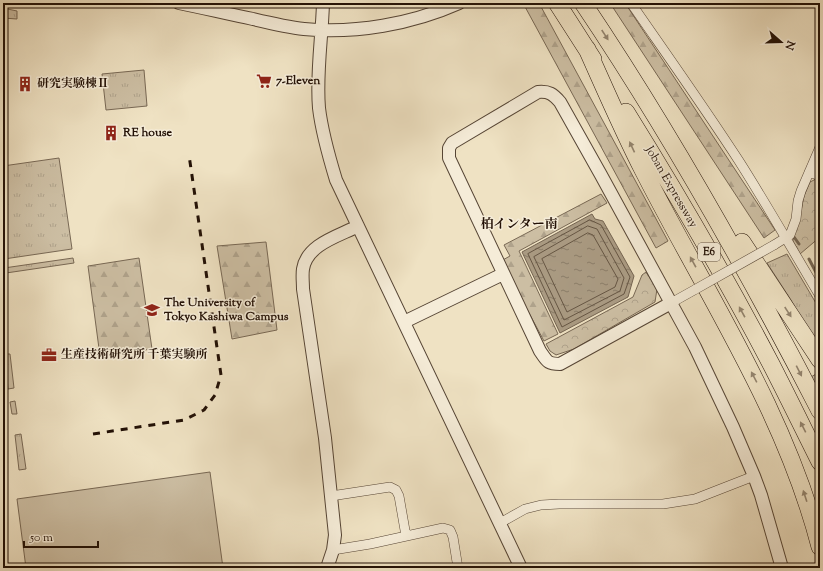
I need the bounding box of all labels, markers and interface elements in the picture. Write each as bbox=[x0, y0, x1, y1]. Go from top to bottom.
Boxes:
north arrow bbox=[761, 22, 801, 62]
one-way arrow bbox=[601, 30, 609, 41]
text: N bbox=[780, 37, 799, 52]
supermarket icon: 7-Eleven bbox=[255, 72, 273, 90]
place label: 7-Eleven bbox=[276, 72, 321, 90]
building icon: 研究実験棟Ⅱ bbox=[16, 75, 34, 93]
place label: 研究実験棟Ⅱ bbox=[37, 75, 109, 93]
building icon: RE house bbox=[102, 124, 120, 142]
place label: RE house bbox=[122, 124, 173, 142]
one-way arrow bbox=[629, 142, 635, 153]
street label: Joban Expressway bbox=[640, 142, 702, 231]
district label: 柏インター南 bbox=[480, 216, 558, 234]
road number: E6 bbox=[698, 243, 720, 261]
one-way arrow bbox=[689, 256, 696, 268]
place label: The University of Tokyo Kashiwa Campus bbox=[163, 294, 289, 326]
school or university icon: The University of Tokyo Kashiwa Campus bbox=[143, 301, 161, 319]
one-way arrow bbox=[739, 306, 746, 318]
one-way arrow bbox=[784, 307, 792, 317]
office icon: 生産技術研究所 千葉実験所 bbox=[40, 346, 58, 364]
place label: 生産技術研究所 千葉実験所 bbox=[61, 346, 208, 364]
one-way arrow bbox=[796, 365, 802, 376]
one-way arrow bbox=[751, 371, 758, 383]
one-way arrow bbox=[799, 422, 806, 433]
one-way arrow bbox=[802, 490, 808, 502]
scale bar bbox=[24, 523, 98, 549]
text: 50 m bbox=[29, 529, 53, 547]

